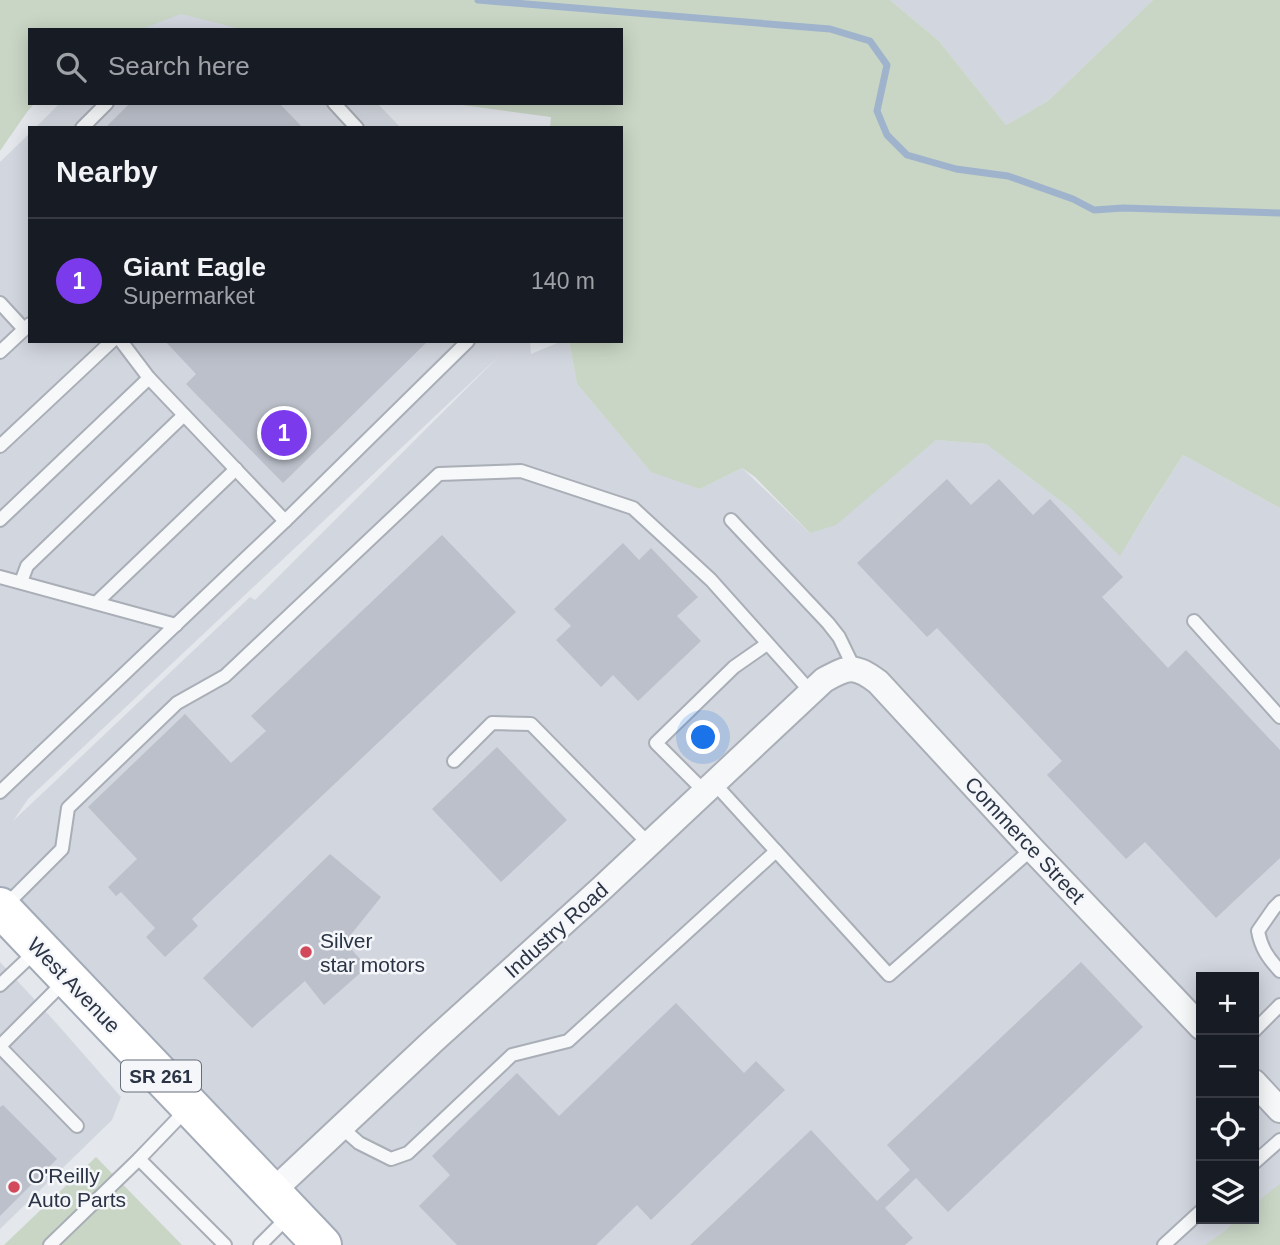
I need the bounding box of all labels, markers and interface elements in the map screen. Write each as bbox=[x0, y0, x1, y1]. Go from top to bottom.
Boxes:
search box bbox=[28, 28, 623, 105]
icon: search bbox=[52, 48, 90, 86]
text: Search here bbox=[108, 51, 250, 81]
text: Nearby bbox=[56, 155, 158, 188]
text: Giant Eagle bbox=[123, 252, 266, 282]
text: 1 bbox=[73, 268, 85, 294]
text: 140 m bbox=[531, 268, 595, 294]
text: Supermarket bbox=[123, 283, 255, 309]
pin: 1 bbox=[261, 407, 307, 459]
your location bbox=[686, 720, 720, 754]
street label: Commerce Street bbox=[960, 772, 1090, 908]
street label: Industry Road bbox=[500, 878, 612, 982]
place label: Silver star motors bbox=[320, 929, 425, 976]
street label: West Avenue bbox=[23, 933, 125, 1037]
marker: Silver star motors bbox=[298, 944, 314, 960]
map controls bbox=[1196, 972, 1259, 1224]
button: + bbox=[1196, 972, 1259, 1035]
button: − bbox=[1196, 1035, 1259, 1098]
road number: SR 261 bbox=[121, 1060, 201, 1092]
button: locate bbox=[1196, 1098, 1259, 1161]
button: layers bbox=[1196, 1161, 1259, 1224]
place label: O'Reilly Auto Parts bbox=[28, 1164, 126, 1211]
marker: O'Reilly Auto Parts bbox=[6, 1179, 22, 1195]

